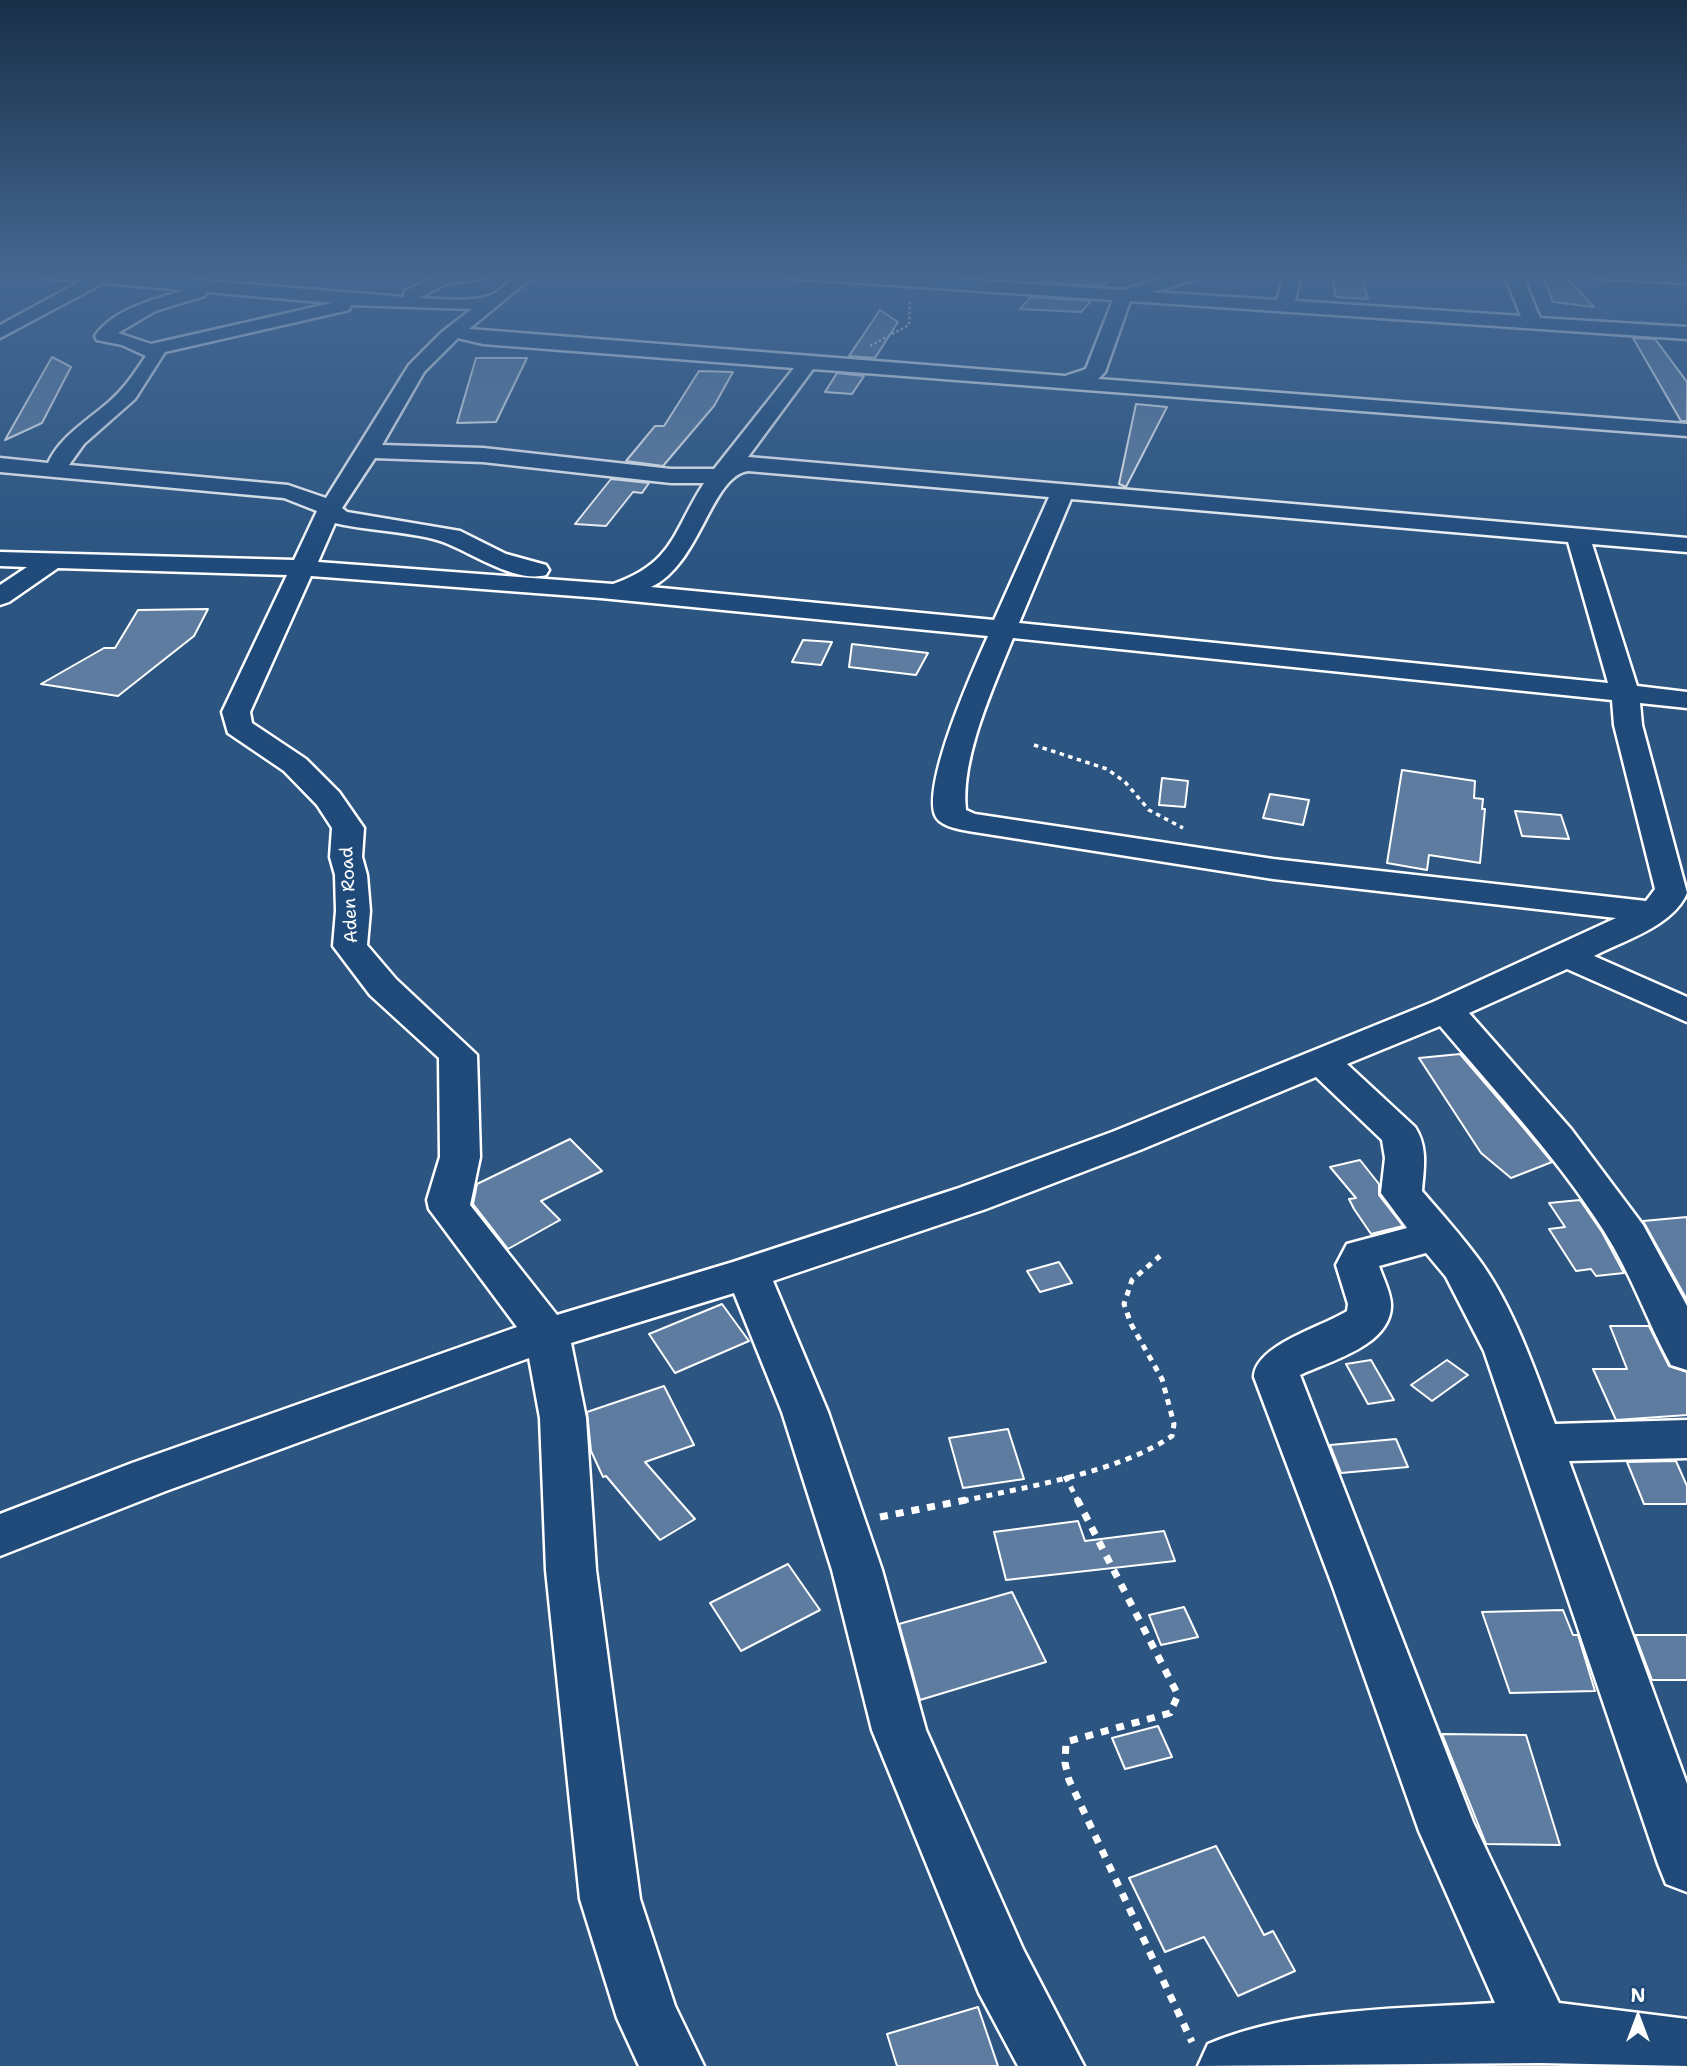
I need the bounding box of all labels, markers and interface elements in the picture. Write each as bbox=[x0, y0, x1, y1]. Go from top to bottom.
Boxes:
street label: Aden Road bbox=[337, 846, 363, 944]
north arrow bbox=[1603, 1982, 1673, 2052]
text: N bbox=[1630, 1983, 1646, 2008]

